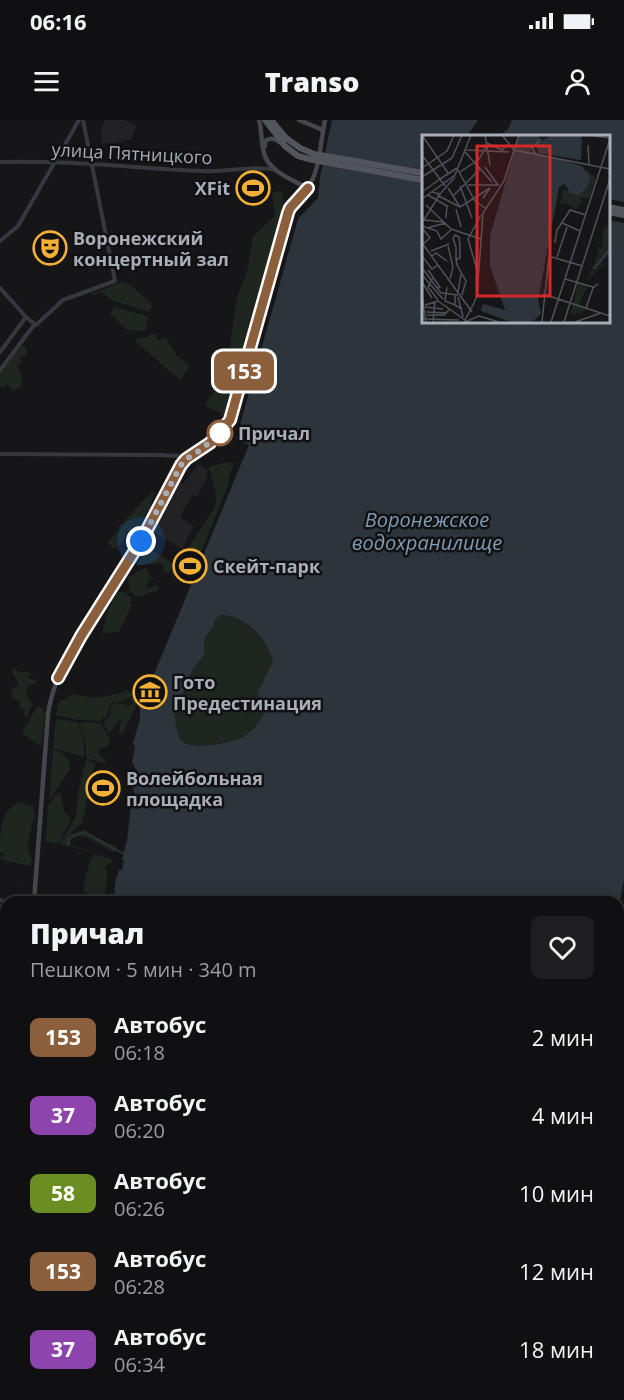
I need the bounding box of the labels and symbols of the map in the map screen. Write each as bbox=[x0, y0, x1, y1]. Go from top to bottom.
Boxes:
inset map bbox=[422, 135, 609, 322]
street label: улица Пятницкого bbox=[51, 137, 213, 169]
sports icon: XFit bbox=[235, 170, 271, 206]
place label: XFit bbox=[195, 176, 230, 200]
place label: Воронежский концертный зал bbox=[73, 226, 229, 271]
theatre icon: Воронежский концертный зал bbox=[32, 230, 68, 266]
line badge: 153 bbox=[210, 352, 278, 390]
marker: Причал bbox=[207, 420, 233, 446]
place label: Причал bbox=[238, 421, 310, 445]
water label: Воронежское водохранилище bbox=[352, 506, 502, 556]
your location bbox=[126, 526, 156, 556]
sports icon: Скейт-парк bbox=[172, 548, 208, 584]
place label: Скейт-парк bbox=[213, 554, 321, 578]
place label: Гото Предестинация bbox=[173, 670, 322, 715]
museum icon: Гото Предестинация bbox=[132, 674, 168, 710]
place label: Волейбольная площадка bbox=[126, 766, 263, 811]
sports icon: Волейбольная площадка bbox=[85, 770, 121, 806]

